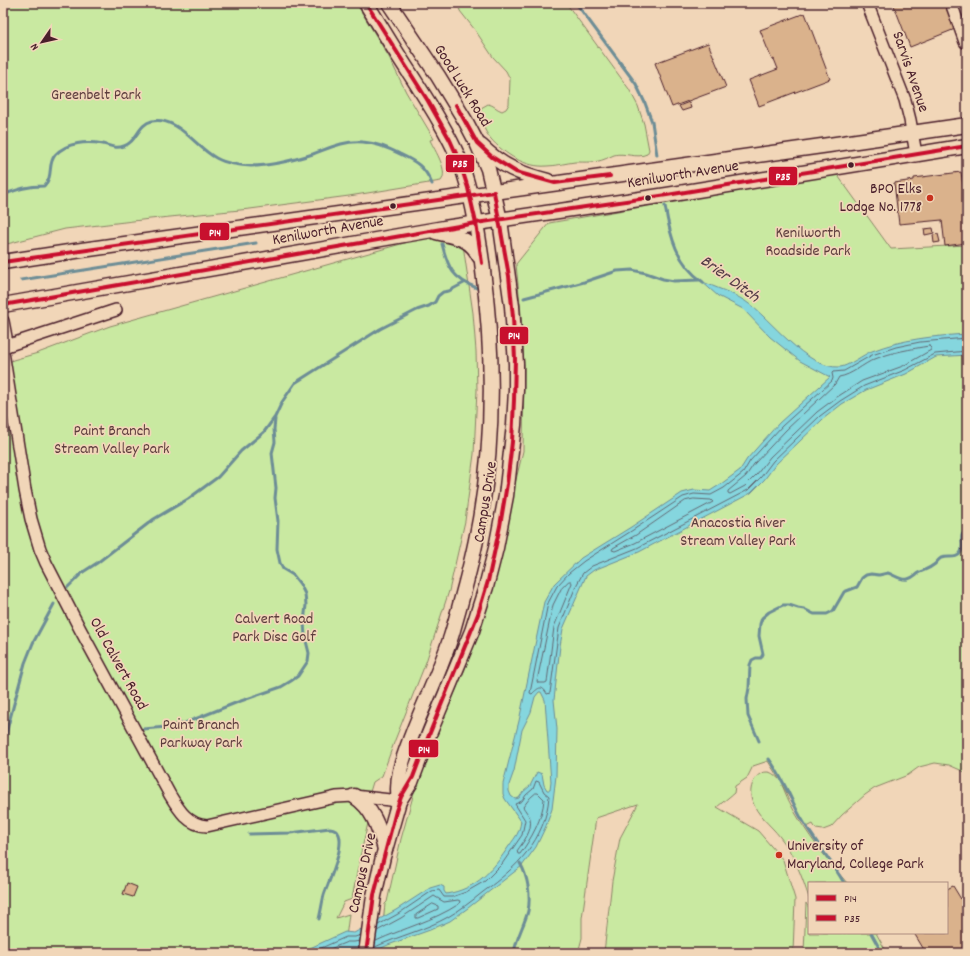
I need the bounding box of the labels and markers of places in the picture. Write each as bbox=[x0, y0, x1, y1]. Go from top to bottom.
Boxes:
unlabelled marker bbox=[846, 160, 856, 170]
place label: BPO Elks Lodge No. 1778 bbox=[840, 178, 922, 219]
unlabelled marker bbox=[643, 193, 653, 203]
marker: BPO Elks Lodge No. 1778 bbox=[925, 193, 935, 203]
unlabelled marker bbox=[388, 201, 398, 211]
place label: University of Maryland, College Park bbox=[787, 835, 924, 876]
marker: University of Maryland, College Park bbox=[774, 850, 784, 860]

